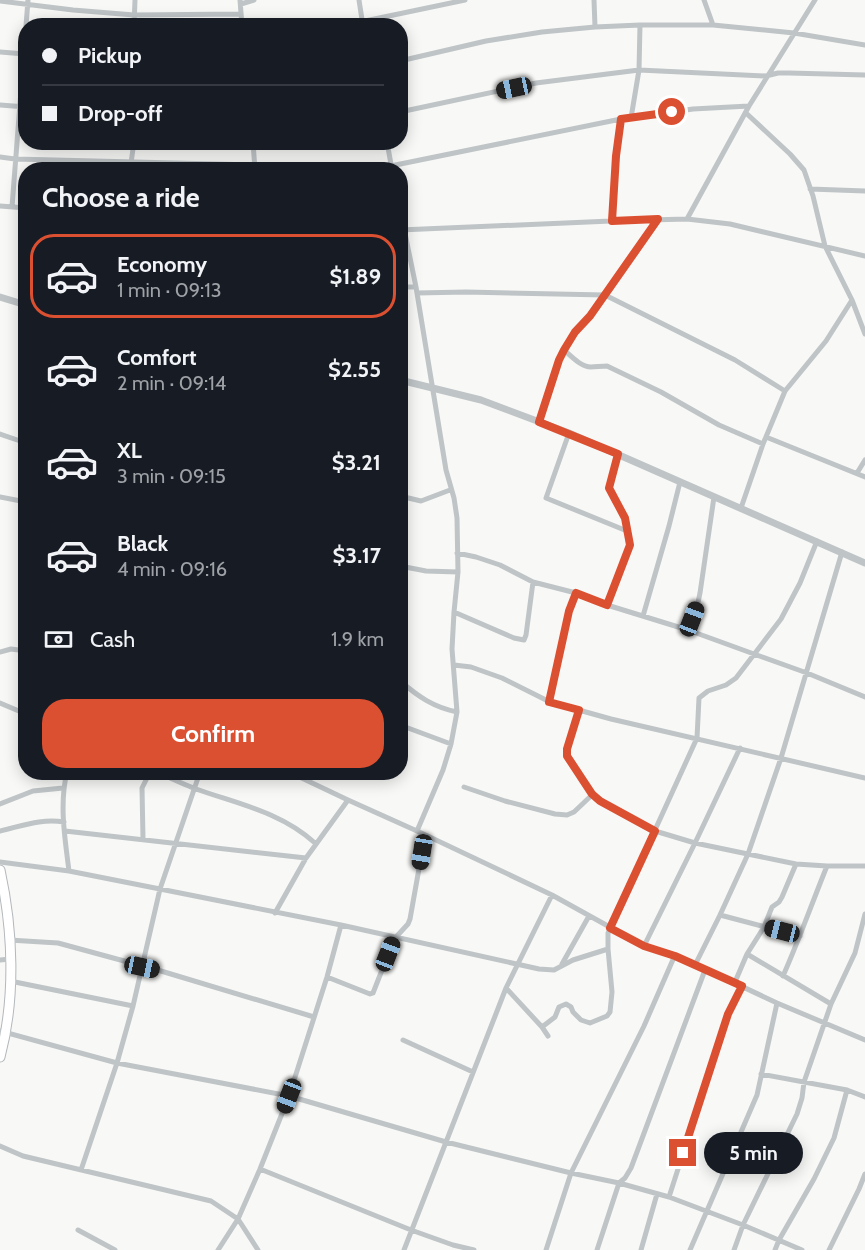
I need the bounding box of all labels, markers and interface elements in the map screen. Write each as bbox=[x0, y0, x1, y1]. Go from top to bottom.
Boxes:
text: Pickup bbox=[78, 42, 142, 69]
car bbox=[495, 75, 533, 101]
route start bbox=[658, 98, 685, 125]
text: Drop-off bbox=[78, 100, 162, 127]
text: Choose a ride bbox=[42, 181, 200, 214]
icon: car bbox=[45, 249, 99, 303]
text: Economy bbox=[117, 251, 207, 278]
text: $1.89 bbox=[330, 263, 381, 290]
text: 1 min · 09:13 bbox=[117, 278, 222, 302]
icon: car bbox=[45, 342, 99, 396]
text: Comfort bbox=[117, 344, 196, 371]
text: $2.55 bbox=[328, 356, 381, 383]
text: 2 min · 09:14 bbox=[117, 371, 226, 395]
icon: car bbox=[45, 435, 99, 489]
text: XL bbox=[117, 437, 142, 464]
text: $3.21 bbox=[332, 449, 381, 476]
text: 3 min · 09:15 bbox=[117, 464, 226, 488]
icon: car bbox=[45, 528, 99, 582]
text: Black bbox=[117, 530, 168, 557]
text: $3.17 bbox=[333, 542, 381, 569]
text: 4 min · 09:16 bbox=[117, 557, 227, 581]
car bbox=[677, 599, 707, 639]
icon: cash bbox=[42, 623, 75, 656]
text: Cash bbox=[90, 626, 135, 653]
text: 1.9 km bbox=[331, 627, 384, 651]
button: Confirm bbox=[42, 699, 384, 768]
car bbox=[410, 833, 434, 871]
car bbox=[762, 918, 802, 944]
car bbox=[373, 934, 403, 974]
car bbox=[123, 954, 161, 980]
car bbox=[274, 1076, 304, 1116]
callout: 5 min bbox=[704, 1132, 803, 1174]
route end bbox=[669, 1139, 696, 1166]
text: 5 min bbox=[729, 1141, 778, 1165]

